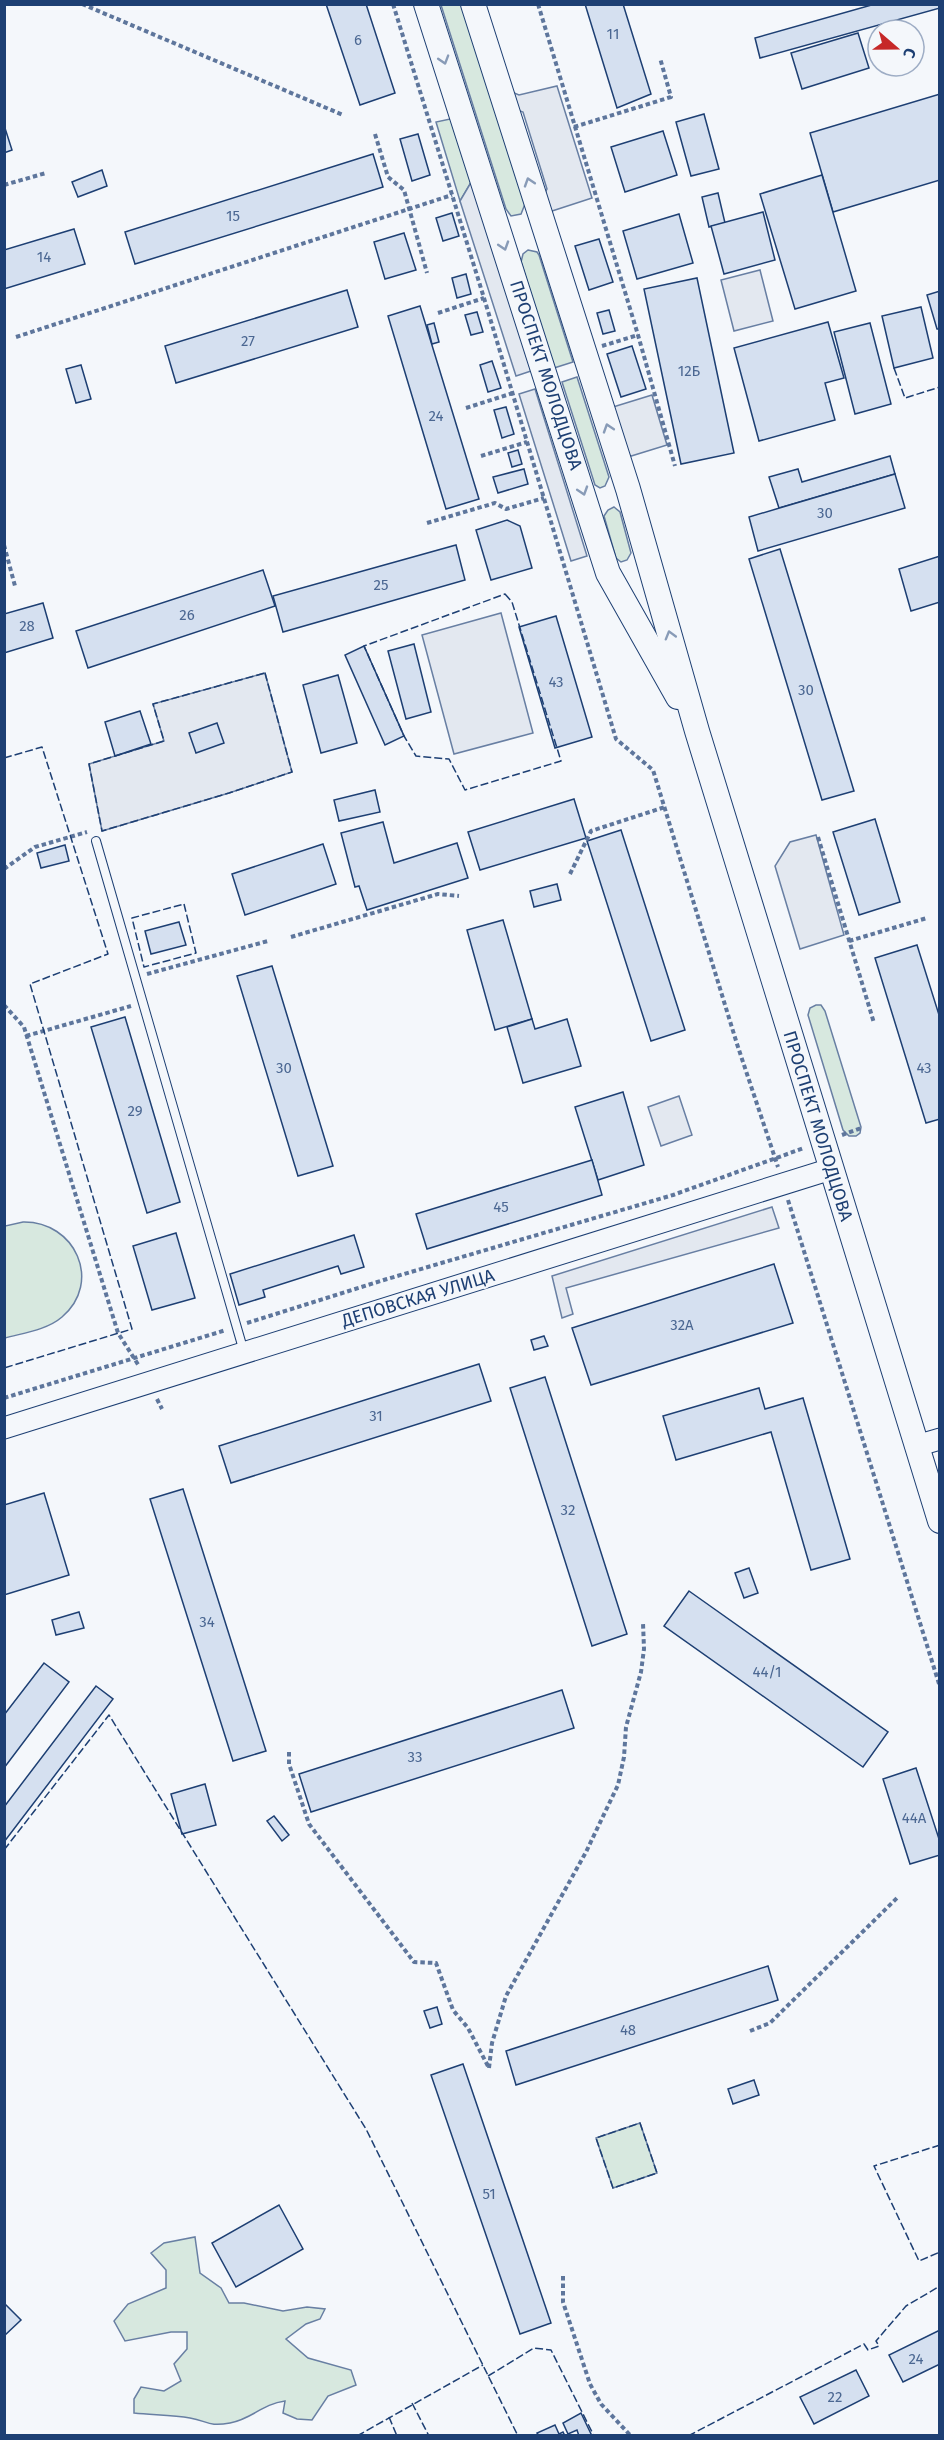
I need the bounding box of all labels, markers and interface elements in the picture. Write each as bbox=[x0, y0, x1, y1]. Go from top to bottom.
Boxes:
north arrow bbox=[866, 18, 926, 78]
house number: 11 bbox=[607, 25, 619, 43]
house number: 6 bbox=[354, 31, 362, 49]
text: С bbox=[899, 45, 920, 61]
one-way arrow bbox=[437, 54, 449, 65]
one-way arrow bbox=[524, 177, 537, 188]
house number: 15 bbox=[226, 207, 240, 225]
one-way arrow bbox=[497, 240, 509, 251]
house number: 14 bbox=[37, 248, 51, 266]
street label: ПРОСПЕКТ МОЛОДЦОВА bbox=[505, 277, 587, 473]
house number: 27 bbox=[241, 332, 255, 350]
house number: 12Б bbox=[678, 362, 701, 380]
house number: 24 bbox=[428, 407, 444, 425]
one-way arrow bbox=[603, 423, 615, 434]
one-way arrow bbox=[576, 485, 589, 496]
house number: 30 bbox=[817, 504, 833, 522]
house number: 25 bbox=[374, 576, 388, 594]
house number: 26 bbox=[179, 606, 195, 624]
house number: 28 bbox=[19, 617, 35, 635]
one-way arrow bbox=[664, 630, 677, 640]
house number: 43 bbox=[548, 673, 564, 691]
house number: 30 bbox=[798, 681, 814, 699]
street label: ПРОСПЕКТ МОЛОДЦОВА bbox=[779, 1028, 858, 1225]
house number: 30 bbox=[276, 1059, 292, 1077]
house number: 43 bbox=[916, 1059, 932, 1077]
house number: 29 bbox=[127, 1102, 143, 1120]
house number: 45 bbox=[493, 1198, 509, 1216]
street label: ДЕПОВСКАЯ УЛИЦА bbox=[338, 1264, 498, 1332]
house number: 32А bbox=[670, 1316, 694, 1334]
house number: 31 bbox=[369, 1407, 383, 1425]
house number: 32 bbox=[561, 1501, 575, 1519]
house number: 34 bbox=[199, 1613, 215, 1631]
house number: 44/1 bbox=[752, 1663, 782, 1681]
house number: 33 bbox=[408, 1748, 422, 1766]
house number: 44А bbox=[902, 1809, 927, 1827]
house number: 48 bbox=[620, 2021, 636, 2039]
house number: 51 bbox=[482, 2185, 496, 2203]
house number: 24 bbox=[908, 2350, 924, 2368]
house number: 22 bbox=[828, 2388, 842, 2406]

